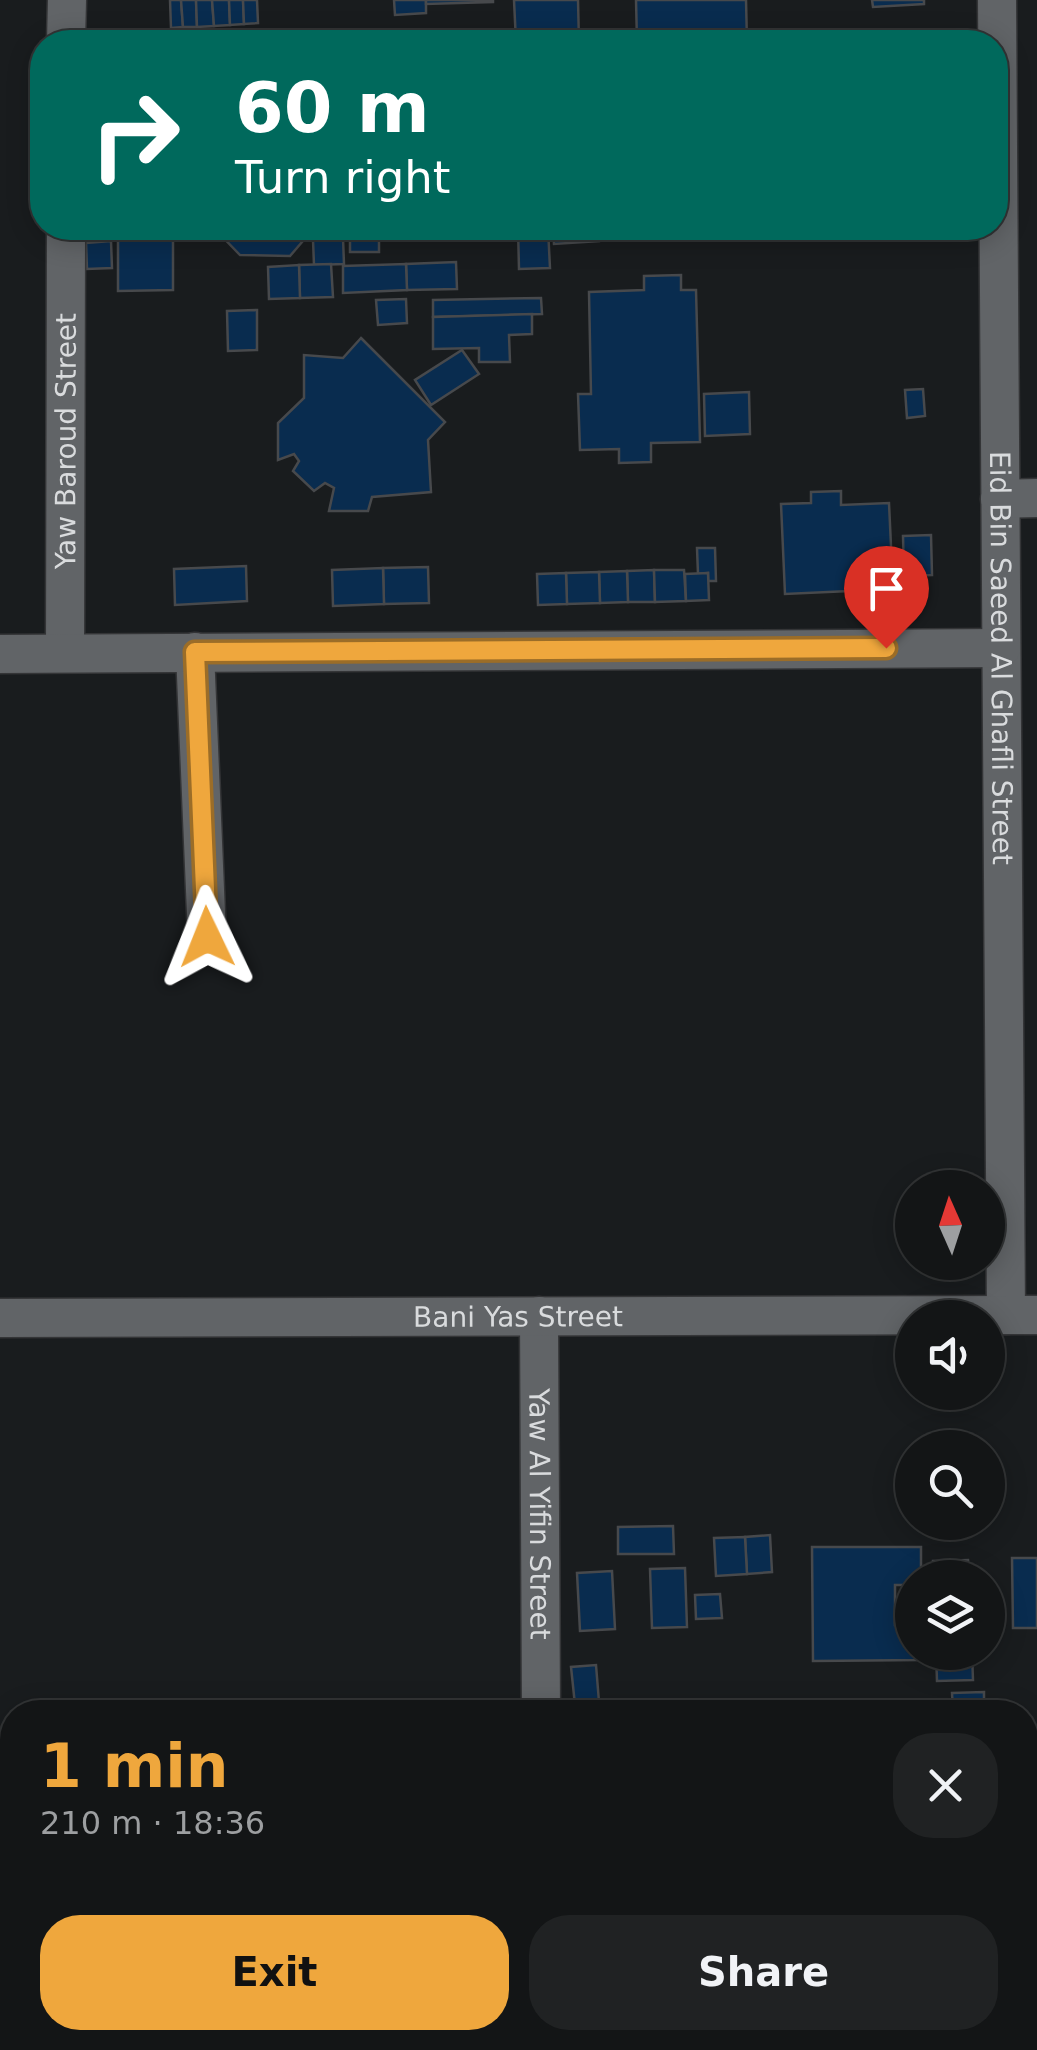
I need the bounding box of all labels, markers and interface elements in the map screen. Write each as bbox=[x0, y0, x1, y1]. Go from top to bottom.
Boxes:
text: 60 m bbox=[235, 67, 430, 149]
icon: right bbox=[70, 70, 200, 200]
text: Turn right bbox=[235, 151, 450, 204]
street label: Yaw Baroud Street bbox=[49, 313, 83, 570]
street label: Eid Bin Saeed Al Ghafli Street bbox=[983, 451, 1019, 865]
pin bbox=[844, 546, 929, 649]
icon: arrive bbox=[859, 561, 914, 616]
position arrow bbox=[155, 885, 259, 989]
north arrow bbox=[895, 1170, 1005, 1280]
map controls bbox=[895, 1170, 1005, 1670]
street label: Bani Yas Street bbox=[413, 1300, 623, 1334]
button: sound bbox=[895, 1300, 1005, 1410]
street label: Yaw Al Yifin Street bbox=[522, 1387, 557, 1640]
button: search bbox=[895, 1430, 1005, 1540]
button: layers bbox=[895, 1560, 1005, 1670]
text: 1 min bbox=[40, 1731, 228, 1801]
button: close bbox=[893, 1733, 998, 1838]
text: 210 m · 18:36 bbox=[40, 1804, 265, 1842]
button: Exit bbox=[40, 1915, 509, 2030]
button: Share bbox=[529, 1915, 998, 2030]

